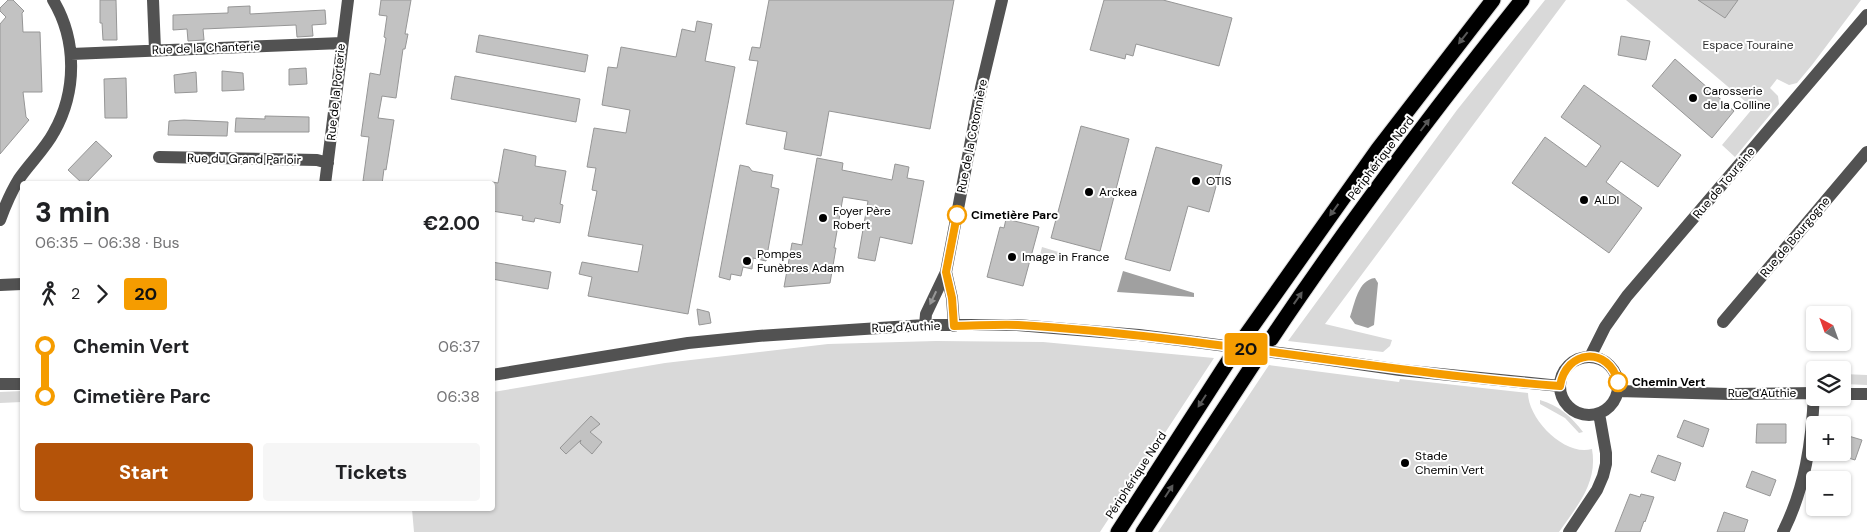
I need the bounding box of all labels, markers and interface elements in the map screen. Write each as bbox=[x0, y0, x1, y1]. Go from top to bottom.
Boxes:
one-way arrow bbox=[1458, 31, 1468, 45]
park label: Espace Touraine bbox=[1703, 37, 1794, 53]
street label: Rue de la Chanterie bbox=[152, 38, 261, 58]
street label: Rue de la Porterie bbox=[323, 42, 349, 141]
street label: Rue de la Cotonnière bbox=[953, 78, 991, 194]
place label: Carosserie de la Colline bbox=[1703, 83, 1771, 113]
marker: Carosserie de la Colline bbox=[1687, 92, 1699, 104]
street label: Périphérique Nord bbox=[1344, 113, 1418, 203]
one-way arrow bbox=[1419, 119, 1430, 132]
street label: Rue de Touraine bbox=[1689, 144, 1759, 222]
street label: Rue du Grand Parloir bbox=[187, 150, 302, 168]
place label: OTIS bbox=[1206, 173, 1231, 189]
marker: OTIS bbox=[1190, 175, 1202, 187]
place label: Arckea bbox=[1099, 184, 1137, 200]
marker: Arckea bbox=[1083, 186, 1095, 198]
place label: ALDI bbox=[1594, 192, 1619, 208]
street label: Rue de Bourgogne bbox=[1756, 193, 1834, 281]
text: 3 min bbox=[35, 194, 110, 231]
marker: ALDI bbox=[1578, 194, 1590, 206]
place label: Foyer Père Robert bbox=[833, 203, 891, 233]
one-way arrow bbox=[1329, 203, 1339, 217]
marker: Cimetière Parc bbox=[947, 205, 967, 225]
place label: Cimetière Parc bbox=[971, 207, 1058, 223]
text: €2.00 bbox=[423, 211, 480, 236]
marker: Foyer Père Robert bbox=[817, 212, 829, 224]
text: 06:35 – 06:38 · Bus bbox=[35, 232, 180, 253]
place label: Pompes Funèbres Adam bbox=[757, 246, 844, 276]
place label: Image in France bbox=[1022, 249, 1110, 265]
marker: Image in France bbox=[1006, 251, 1018, 263]
marker: Pompes Funèbres Adam bbox=[741, 255, 753, 267]
icon: walk bbox=[35, 280, 63, 308]
icon: forward bbox=[88, 280, 116, 308]
text: 20 bbox=[134, 282, 157, 306]
text: 2 bbox=[71, 283, 80, 304]
one-way arrow bbox=[929, 291, 937, 305]
one-way arrow bbox=[1293, 291, 1303, 305]
north arrow bbox=[1806, 306, 1851, 351]
map controls bbox=[1806, 306, 1851, 516]
street label: Rue d'Authie bbox=[871, 318, 941, 336]
line badge: 20 bbox=[1224, 333, 1268, 365]
text: Chemin Vert bbox=[73, 334, 189, 359]
text: 06:37 bbox=[438, 336, 480, 357]
text: 20 bbox=[1235, 337, 1257, 361]
button: layers bbox=[1806, 361, 1851, 406]
marker: Chemin Vert bbox=[1608, 372, 1628, 392]
place label: Chemin Vert bbox=[1632, 374, 1705, 390]
text: Cimetière Parc bbox=[73, 384, 211, 409]
street label: Rue d'Authie bbox=[1728, 385, 1797, 401]
text: 06:38 bbox=[437, 386, 480, 407]
one-way arrow bbox=[1197, 394, 1207, 407]
button: + bbox=[1806, 416, 1851, 461]
street label: Périphérique Nord bbox=[1102, 428, 1170, 522]
button: Start bbox=[35, 443, 253, 501]
button: Tickets bbox=[263, 443, 480, 501]
place label: Stade Chemin Vert bbox=[1415, 448, 1484, 478]
marker: Stade Chemin Vert bbox=[1399, 457, 1411, 469]
button: − bbox=[1806, 471, 1851, 516]
one-way arrow bbox=[1164, 484, 1174, 498]

